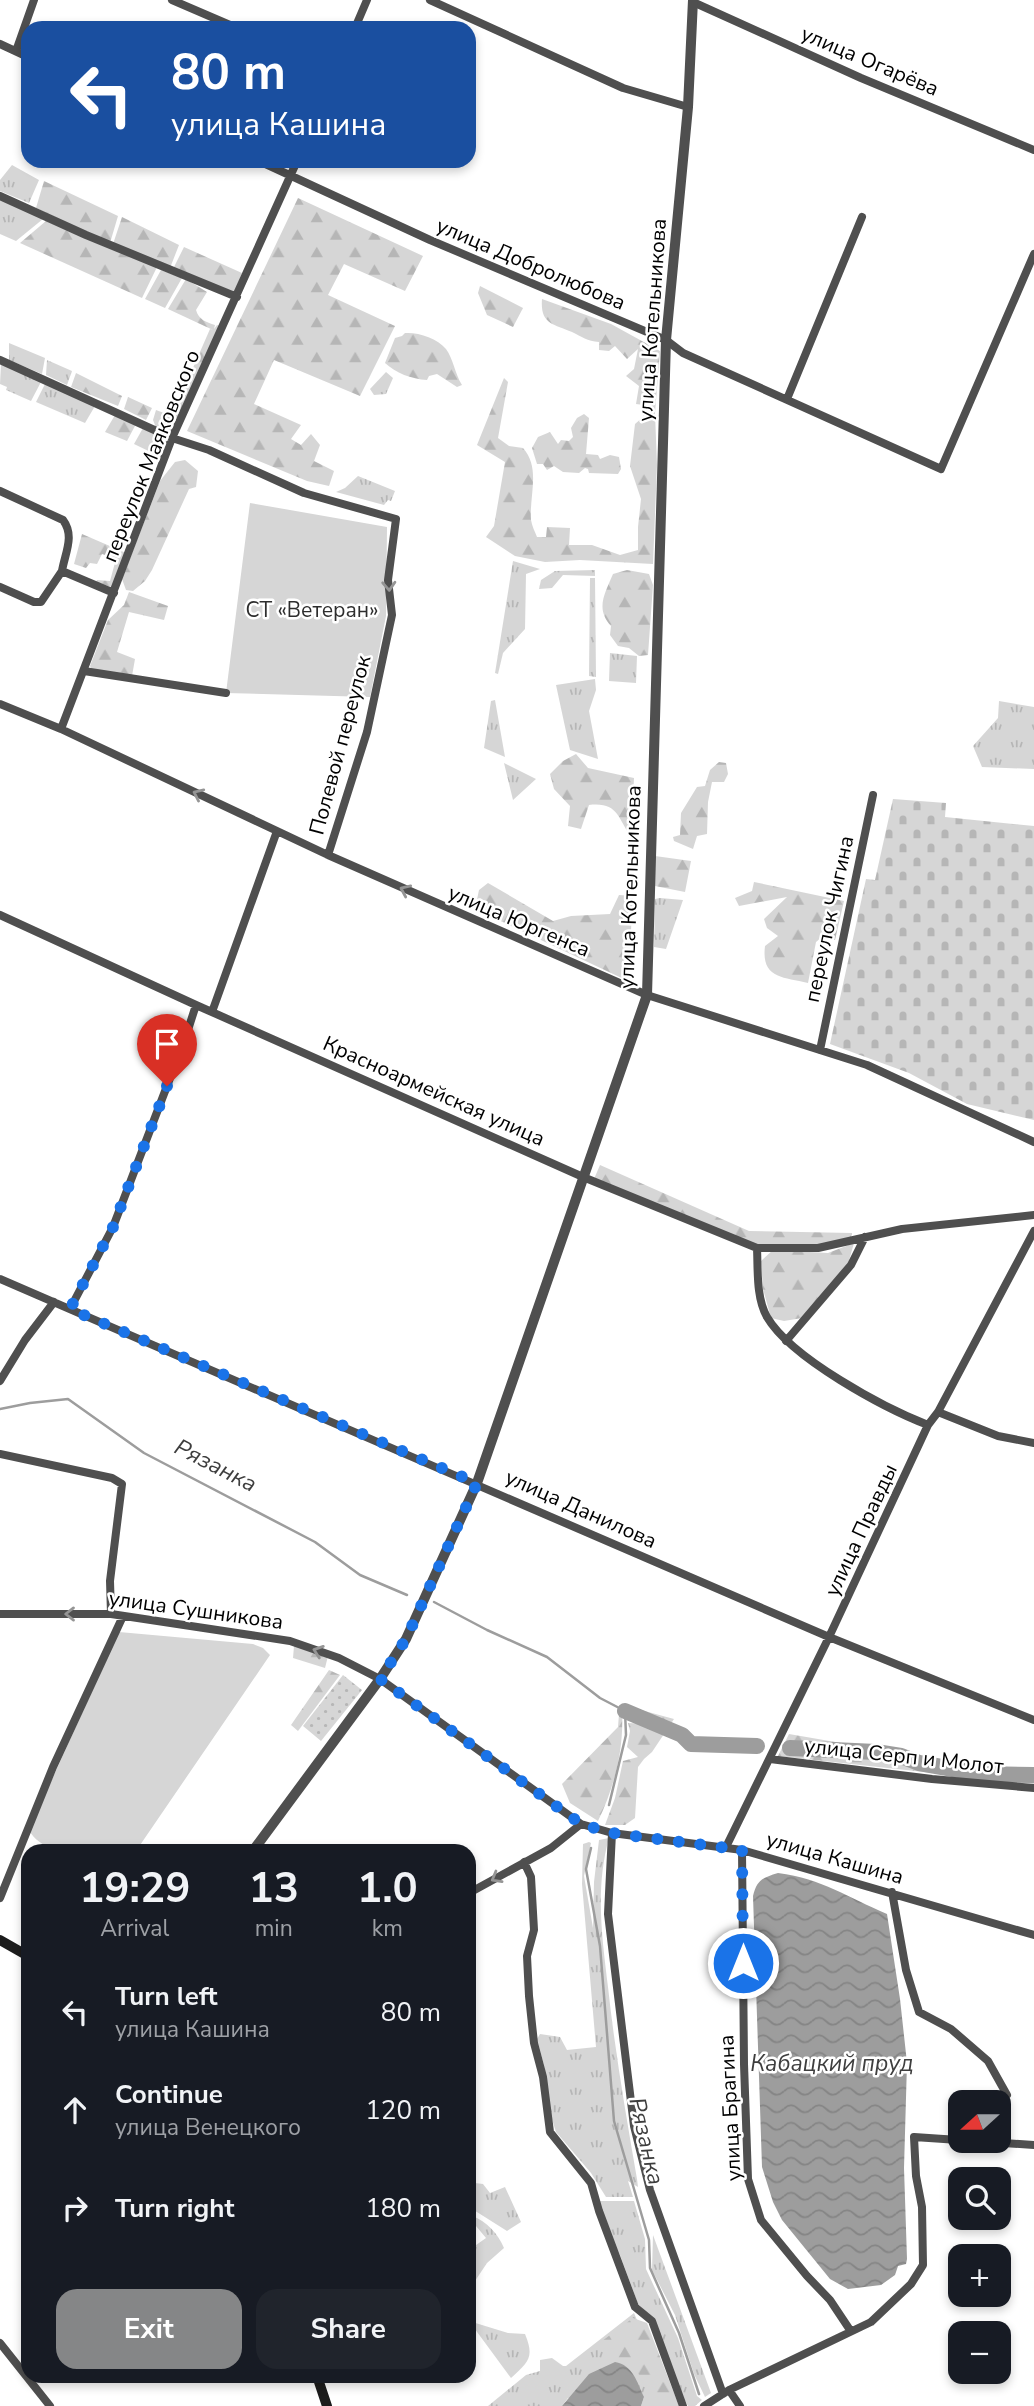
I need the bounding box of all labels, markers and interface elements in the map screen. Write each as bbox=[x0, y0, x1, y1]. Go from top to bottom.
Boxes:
street label: улица Огарёва bbox=[797, 19, 943, 103]
text: 80 m bbox=[171, 39, 286, 106]
icon: left bbox=[56, 49, 147, 140]
text: улица Кашина bbox=[171, 103, 387, 146]
street label: улица Добролюбова bbox=[432, 211, 630, 317]
street label: улица Котельникова bbox=[631, 218, 673, 422]
street label: переулок Маяковского bbox=[95, 346, 207, 566]
one-way arrow bbox=[382, 581, 397, 592]
park label: СТ «Ветеран» bbox=[246, 596, 378, 624]
street label: Полевой переулок bbox=[303, 651, 378, 838]
street label: улица Котельникова bbox=[612, 785, 648, 989]
one-way arrow bbox=[193, 788, 205, 802]
street label: переулок Чигина bbox=[798, 833, 860, 1005]
street label: улица Юргенса bbox=[444, 878, 594, 964]
one-way arrow bbox=[400, 884, 412, 898]
pin bbox=[137, 1014, 197, 1086]
icon: arrive bbox=[148, 1025, 186, 1063]
street label: Красноармейская улица bbox=[319, 1029, 549, 1153]
water label: Рязанка bbox=[169, 1431, 262, 1499]
street label: улица Правды bbox=[818, 1459, 904, 1601]
street label: улица Данилова bbox=[501, 1463, 661, 1555]
street label: улица Сушникова bbox=[107, 1584, 285, 1636]
one-way arrow bbox=[64, 1606, 75, 1622]
one-way arrow bbox=[313, 1645, 325, 1659]
street label: улица Серп и Молот bbox=[803, 1732, 1006, 1780]
street label: улица Кашина bbox=[763, 1825, 907, 1891]
text: 19:29 bbox=[79, 1860, 190, 1917]
text: 13 bbox=[248, 1860, 299, 1917]
text: 1.0 bbox=[357, 1860, 418, 1917]
one-way arrow bbox=[491, 1869, 504, 1882]
text: Arrival bbox=[100, 1913, 169, 1944]
text: min bbox=[255, 1913, 293, 1944]
text: km bbox=[372, 1913, 403, 1944]
position arrow bbox=[706, 1926, 780, 2000]
text: Turn left bbox=[115, 1979, 218, 2014]
icon: left bbox=[56, 1993, 94, 2031]
text: 80 m bbox=[381, 1995, 441, 2030]
text: улица Кашина bbox=[115, 2014, 270, 2045]
street label: улица Брагина bbox=[712, 2034, 748, 2182]
water label: Кабацкий пруд bbox=[750, 2048, 914, 2079]
text: Continue bbox=[115, 2077, 223, 2112]
north arrow bbox=[948, 2090, 1012, 2152]
map controls bbox=[948, 2090, 1011, 2384]
icon: ahead bbox=[56, 2091, 94, 2129]
text: 120 m bbox=[365, 2093, 441, 2128]
water label: Рязанка bbox=[621, 2094, 672, 2188]
text: улица Венецкого bbox=[115, 2112, 301, 2143]
button: search bbox=[948, 2167, 1011, 2230]
icon: right bbox=[56, 2189, 94, 2227]
text: Turn right bbox=[115, 2191, 234, 2226]
text: 180 m bbox=[365, 2191, 441, 2226]
button: + bbox=[948, 2244, 1011, 2307]
button: Exit bbox=[56, 2289, 242, 2369]
button: Share bbox=[256, 2289, 441, 2369]
button: − bbox=[948, 2321, 1011, 2384]

